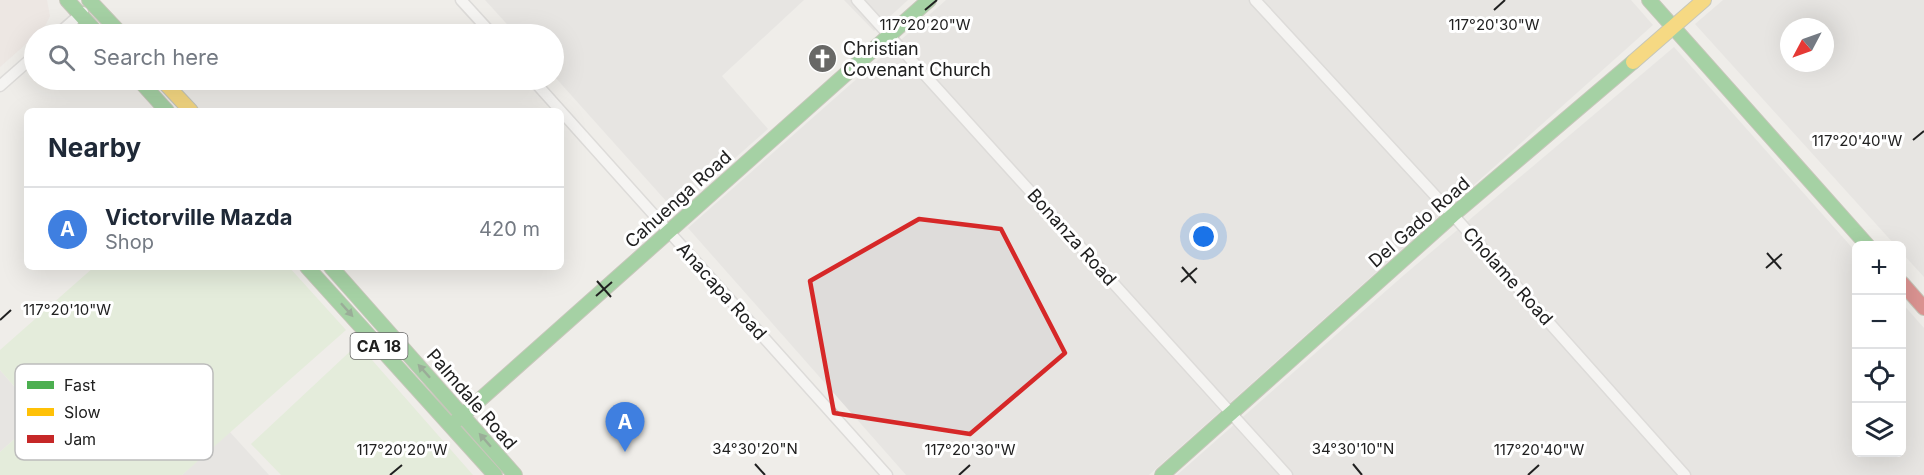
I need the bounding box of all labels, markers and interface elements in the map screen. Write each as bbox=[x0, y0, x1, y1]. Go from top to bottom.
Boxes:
text: 117°20'20"W bbox=[879, 15, 971, 34]
text: 117°20'30"W bbox=[1448, 15, 1540, 34]
north arrow bbox=[1780, 18, 1834, 72]
search box bbox=[24, 24, 564, 90]
place label: Christian Covenant Church bbox=[843, 38, 991, 80]
icon: search bbox=[45, 41, 78, 74]
church icon: Christian Covenant Church bbox=[806, 42, 838, 74]
text: Search here bbox=[93, 44, 219, 70]
text: 117°20'40"W bbox=[1812, 131, 1903, 150]
text: Nearby bbox=[48, 132, 141, 163]
street label: Cahuenga Road bbox=[621, 146, 735, 252]
street label: Del Gado Road bbox=[1364, 172, 1474, 272]
street label: Bonanza Road bbox=[1023, 184, 1121, 290]
text: Victorville Mazda bbox=[105, 204, 292, 230]
text: A bbox=[60, 217, 75, 241]
text: 420 m bbox=[479, 217, 540, 241]
your location bbox=[1189, 222, 1218, 251]
street label: Cholame Road bbox=[1459, 223, 1557, 329]
text: Shop bbox=[105, 230, 154, 254]
street label: Anacapa Road bbox=[673, 238, 771, 344]
map controls bbox=[1852, 241, 1906, 457]
button: + bbox=[1852, 241, 1906, 295]
button: − bbox=[1852, 295, 1906, 349]
text: 117°20'10"W bbox=[23, 300, 111, 319]
one-way arrow bbox=[340, 303, 354, 318]
road number: CA 18 bbox=[350, 333, 407, 359]
street label: Palmdale Road bbox=[423, 344, 521, 454]
button: locate bbox=[1852, 349, 1906, 403]
legend bbox=[15, 364, 213, 460]
one-way arrow bbox=[417, 364, 431, 379]
text: Fast bbox=[64, 375, 96, 395]
text: Slow bbox=[64, 402, 101, 422]
pin: A bbox=[606, 402, 644, 452]
button: layers bbox=[1852, 403, 1906, 457]
text: Jam bbox=[64, 429, 96, 449]
one-way arrow bbox=[479, 433, 492, 448]
text: 34°30'20"N bbox=[712, 439, 798, 458]
text: 34°30'10"N bbox=[1312, 439, 1394, 458]
text: 117°20'20"W bbox=[356, 440, 448, 459]
text: 117°20'30"W bbox=[924, 440, 1016, 459]
text: 117°20'40"W bbox=[1494, 440, 1585, 459]

